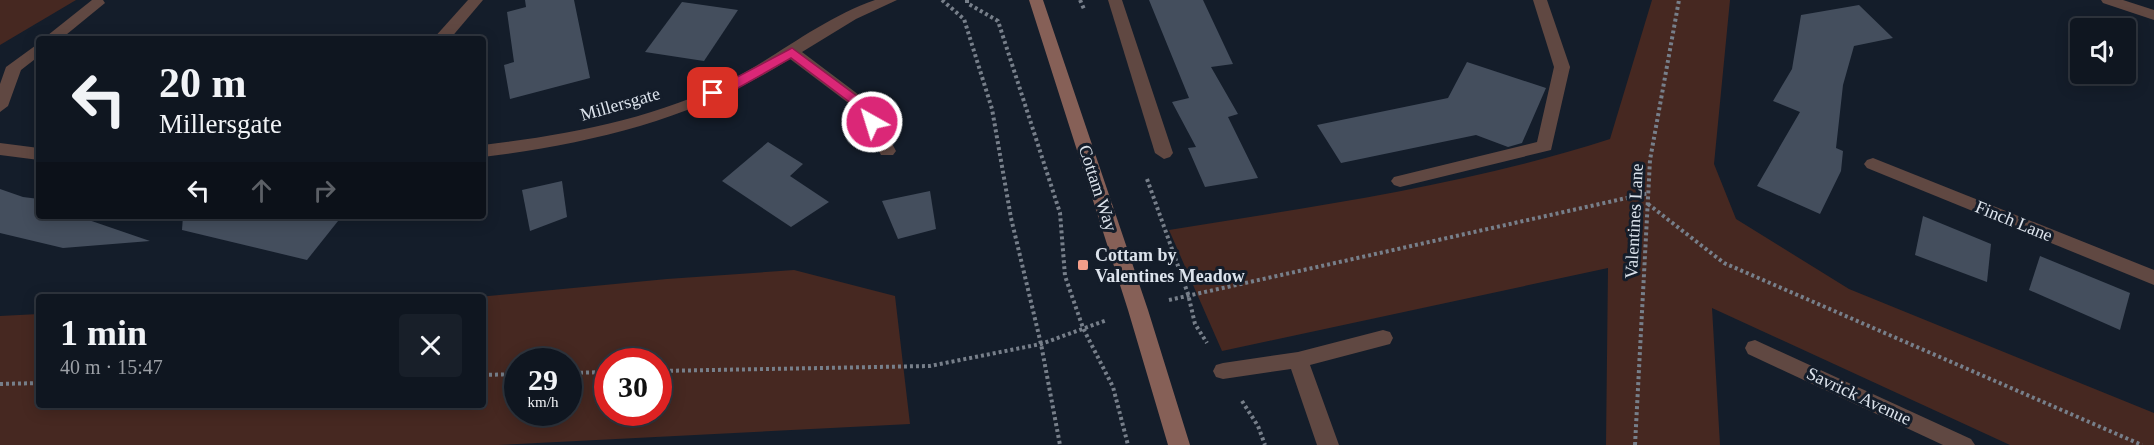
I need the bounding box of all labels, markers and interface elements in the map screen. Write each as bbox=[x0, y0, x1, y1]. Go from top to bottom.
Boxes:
map controls bbox=[2070, 18, 2136, 84]
button: sound bbox=[2070, 18, 2136, 84]
icon: left bbox=[60, 60, 138, 138]
text: 20 m bbox=[159, 60, 247, 106]
pin bbox=[687, 67, 738, 118]
icon: arrive bbox=[696, 76, 729, 109]
street label: Millersgate bbox=[578, 83, 662, 125]
position arrow bbox=[840, 90, 904, 154]
text: Millersgate bbox=[159, 109, 282, 139]
street label: Cottam Way bbox=[1075, 142, 1121, 234]
street label: Valentines Lane bbox=[1621, 163, 1647, 279]
icon: left bbox=[182, 174, 215, 207]
icon: ahead bbox=[245, 174, 278, 207]
icon: right bbox=[308, 174, 341, 207]
street label: Finch Lane bbox=[1972, 196, 2056, 246]
place label: Cottam by Valentines Meadow bbox=[1095, 245, 1245, 286]
marker: Cottam by Valentines Meadow bbox=[1076, 258, 1090, 272]
text: 1 min bbox=[60, 313, 147, 353]
button: close bbox=[399, 314, 462, 377]
speed limit sign: 30 bbox=[594, 348, 672, 426]
text: 40 m · 15:47 bbox=[60, 356, 163, 378]
text: 29 bbox=[528, 363, 558, 396]
street label: Savrick Avenue bbox=[1804, 363, 1914, 429]
text: km/h bbox=[528, 394, 558, 410]

